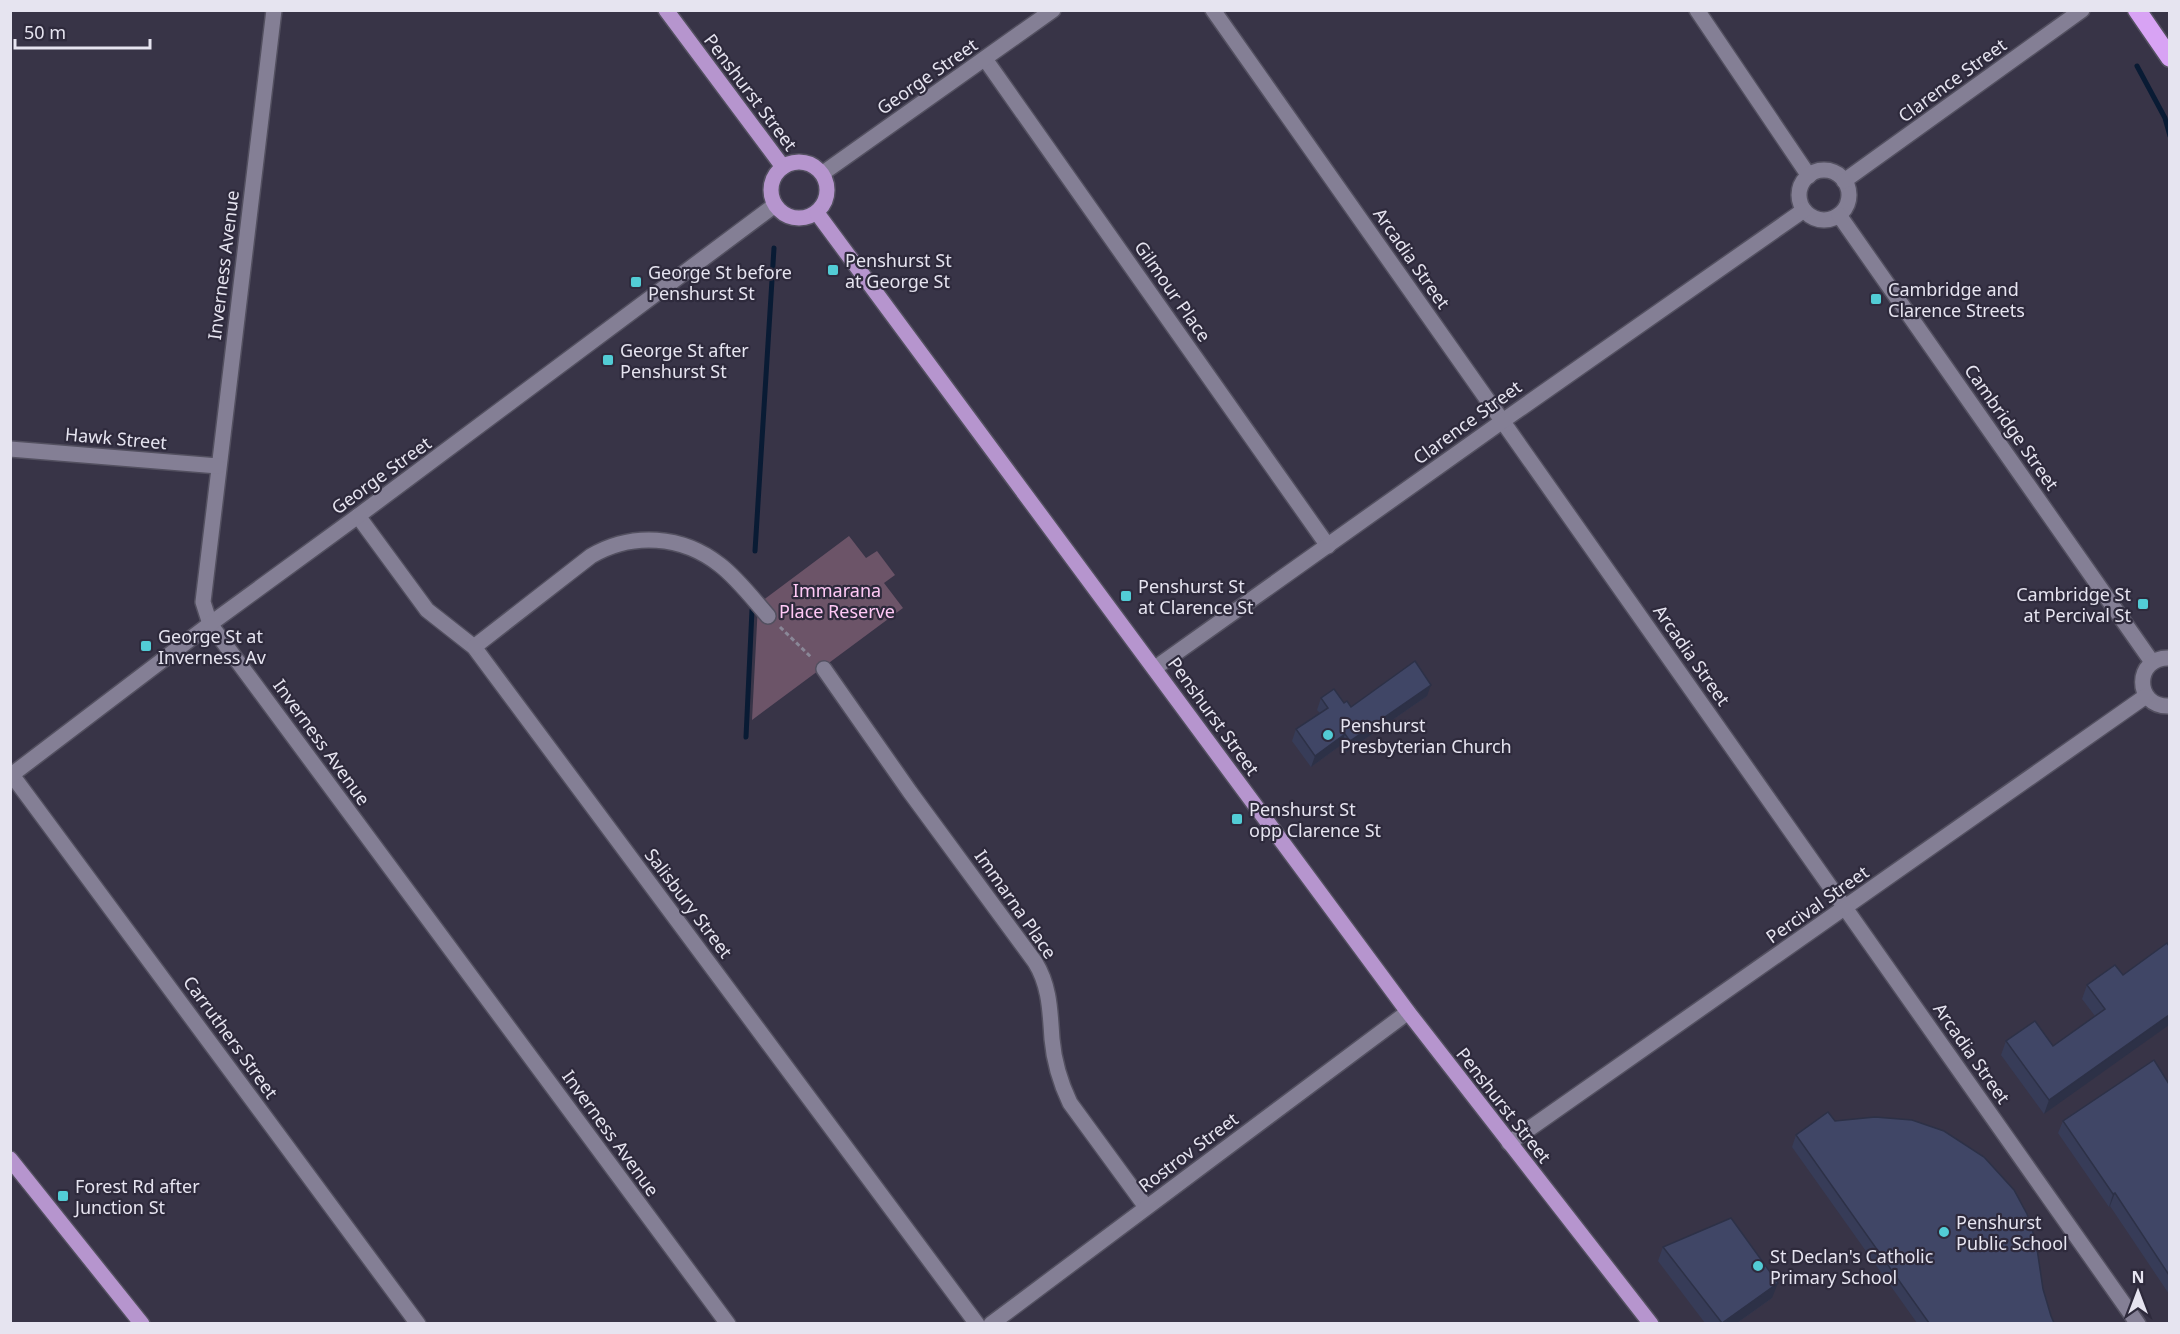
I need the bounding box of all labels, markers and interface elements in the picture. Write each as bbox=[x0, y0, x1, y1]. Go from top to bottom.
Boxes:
scale bar bbox=[15, 12, 150, 50]
text: 50 m bbox=[24, 20, 66, 44]
street label: Penshurst Street bbox=[699, 29, 803, 156]
street label: George Street bbox=[872, 32, 982, 120]
street label: Clarence Street bbox=[1893, 32, 2011, 127]
street label: Inverness Avenue bbox=[202, 189, 244, 341]
street label: Arcadia Street bbox=[1368, 203, 1456, 314]
street label: Gilmour Place bbox=[1129, 236, 1217, 346]
place label: Penshurst St at George St bbox=[845, 248, 952, 293]
place label: George St before Penshurst St bbox=[648, 260, 792, 305]
marker: Penshurst St at George St bbox=[826, 263, 840, 277]
marker: George St before Penshurst St bbox=[629, 275, 643, 289]
place label: Cambridge and Clarence Streets bbox=[1888, 277, 2025, 322]
marker: Cambridge and Clarence Streets bbox=[1869, 292, 1883, 306]
place label: George St after Penshurst St bbox=[620, 338, 749, 383]
marker: George St after Penshurst St bbox=[601, 353, 615, 367]
street label: Cambridge Street bbox=[1960, 359, 2065, 495]
street label: Clarence Street bbox=[1408, 374, 1526, 469]
street label: Hawk Street bbox=[64, 422, 168, 454]
street label: George Street bbox=[326, 430, 436, 519]
place label: Penshurst St at Clarence St bbox=[1138, 574, 1254, 619]
park label: Immarana Place Reserve bbox=[779, 578, 895, 623]
place label: Cambridge St at Percival St bbox=[2016, 582, 2131, 627]
marker: Penshurst St at Clarence St bbox=[1119, 589, 1133, 603]
marker: Cambridge St at Percival St bbox=[2136, 597, 2150, 611]
street label: Arcadia Street bbox=[1648, 600, 1736, 711]
place label: George St at Inverness Av bbox=[158, 624, 267, 669]
marker: George St at Inverness Av bbox=[139, 639, 153, 653]
street label: Penshurst Street bbox=[1163, 652, 1265, 780]
street label: Inverness Avenue bbox=[268, 674, 376, 810]
place label: Penshurst Presbyterian Church bbox=[1340, 713, 1512, 758]
marker: Penshurst Presbyterian Church bbox=[1321, 728, 1335, 742]
place label: Penshurst St opp Clarence St bbox=[1249, 797, 1382, 842]
marker: Penshurst St opp Clarence St bbox=[1230, 812, 1244, 826]
street label: Salisbury Street bbox=[640, 843, 738, 963]
street label: Immarna Place bbox=[970, 845, 1062, 963]
street label: Percival Street bbox=[1761, 859, 1874, 948]
street label: Carruthers Street bbox=[178, 971, 284, 1104]
street label: Arcadia Street bbox=[1928, 998, 2016, 1109]
street label: Penshurst Street bbox=[1451, 1042, 1557, 1168]
street label: Inverness Avenue bbox=[557, 1065, 665, 1201]
street label: Rostrov Street bbox=[1133, 1106, 1243, 1197]
place label: Forest Rd after Junction St bbox=[73, 1174, 200, 1219]
marker: Forest Rd after Junction St bbox=[56, 1189, 70, 1203]
place label: Penshurst Public School bbox=[1956, 1210, 2068, 1255]
marker: Penshurst Public School bbox=[1937, 1225, 1951, 1239]
place label: St Declan's Catholic Primary School bbox=[1770, 1244, 1934, 1289]
marker: St Declan's Catholic Primary School bbox=[1751, 1259, 1765, 1273]
north arrow bbox=[2108, 1262, 2168, 1322]
text: N bbox=[2131, 1266, 2145, 1288]

